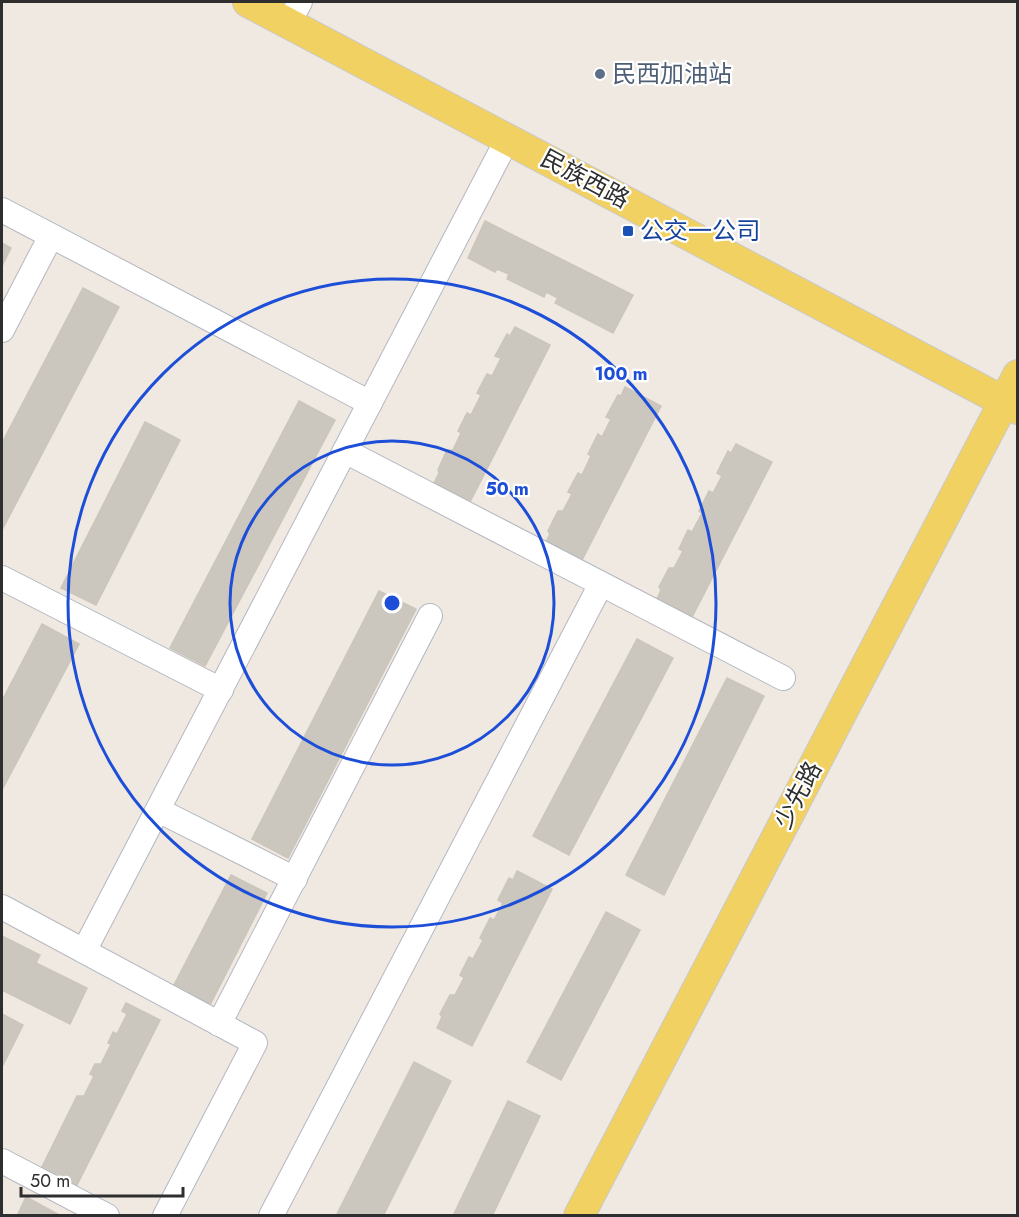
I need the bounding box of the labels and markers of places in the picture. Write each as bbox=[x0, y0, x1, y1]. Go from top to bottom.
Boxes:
place label: 民西加油站 bbox=[612, 56, 732, 91]
marker: 民西加油站 bbox=[593, 67, 607, 81]
place label: 公交一公司 bbox=[640, 213, 760, 248]
marker: 公交一公司 bbox=[621, 224, 635, 238]
centre of rings bbox=[382, 593, 402, 613]

